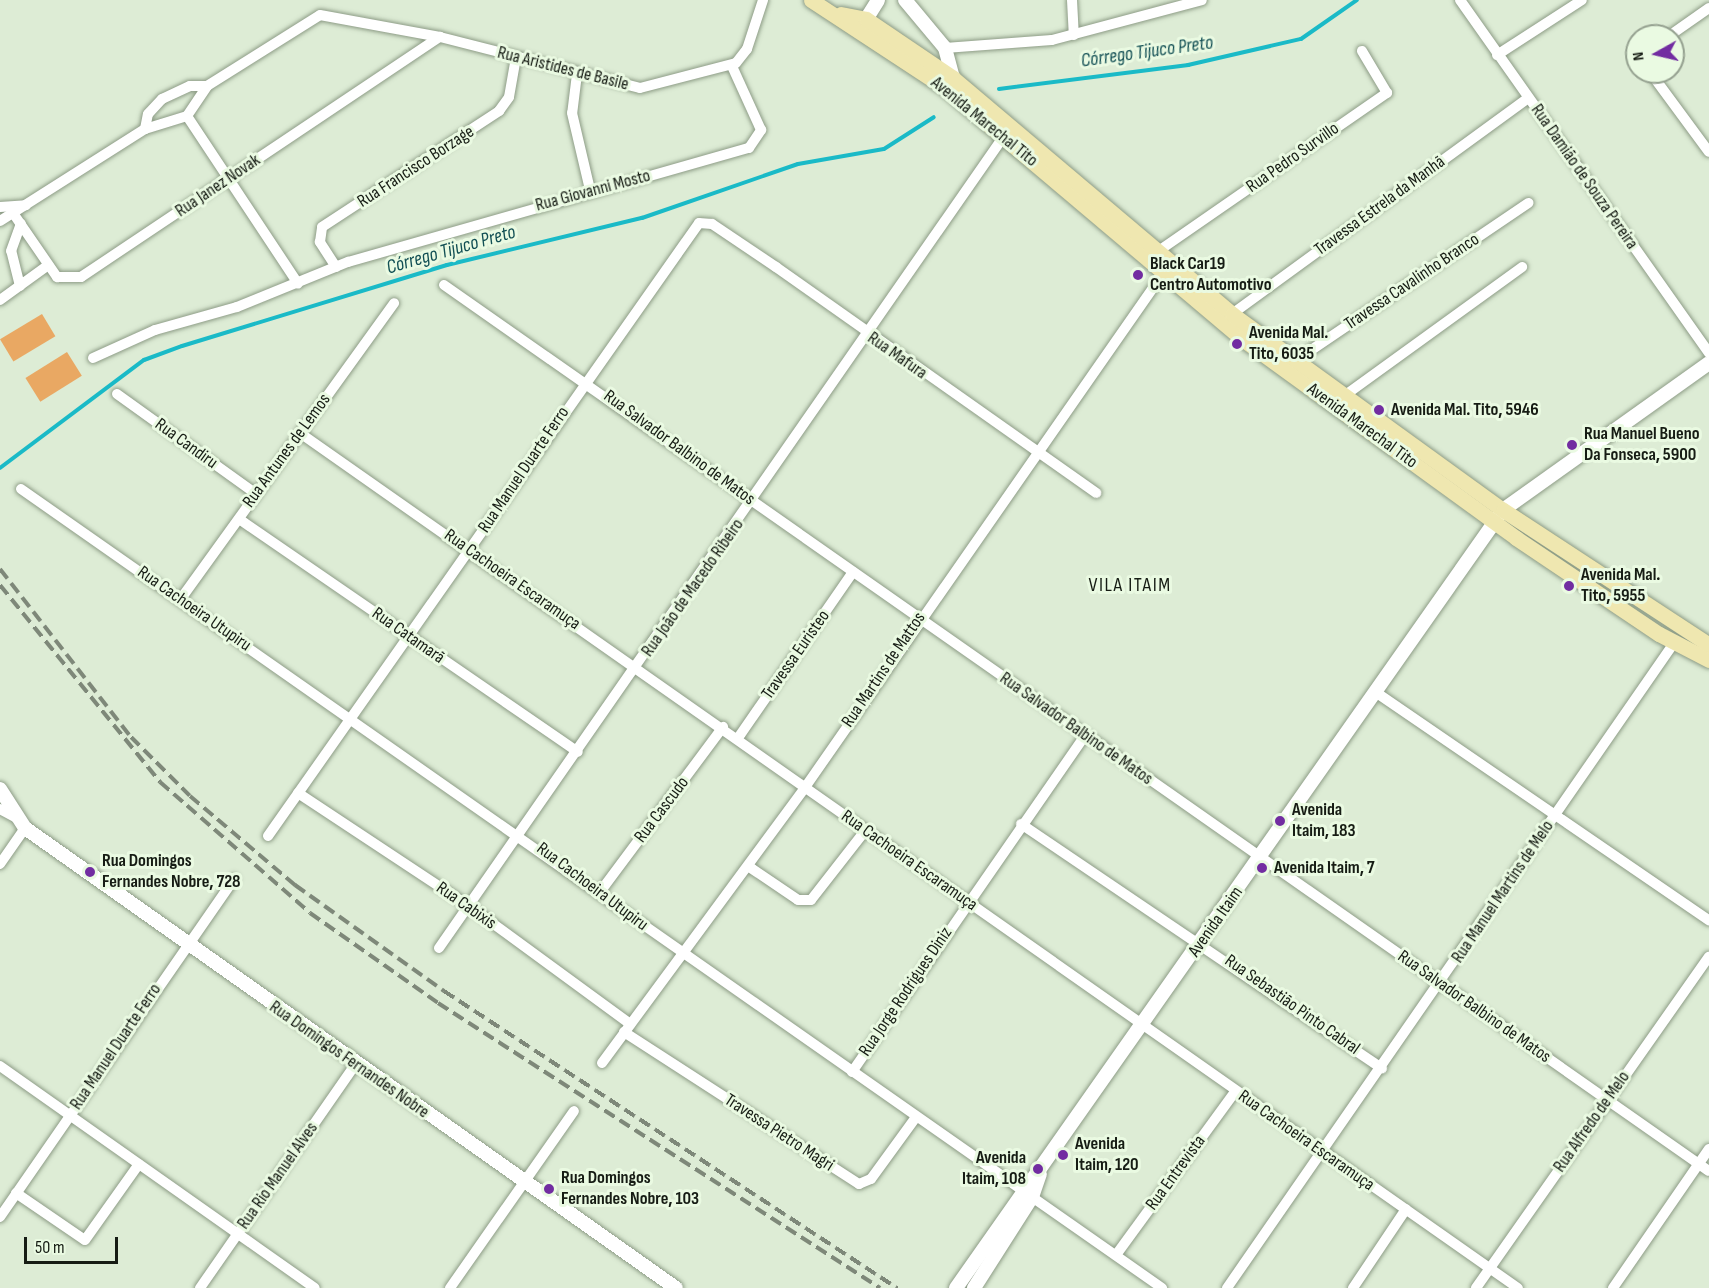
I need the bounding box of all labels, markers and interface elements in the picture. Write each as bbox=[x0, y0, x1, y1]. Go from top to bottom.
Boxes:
north arrow bbox=[1625, 24, 1685, 84]
water label: Córrego Tijuco Preto bbox=[1079, 31, 1215, 73]
street label: Rua Aristides de Basile bbox=[495, 42, 631, 96]
text: N bbox=[1629, 51, 1649, 62]
street label: Avenida Marechal Tito bbox=[926, 72, 1042, 172]
street label: Rua Damião de Souza Pereira bbox=[1526, 100, 1642, 254]
street label: Rua Pedro Survillo bbox=[1242, 118, 1344, 198]
street label: Rua Francisco Borzage bbox=[354, 121, 478, 213]
street label: Rua Janez Novak bbox=[172, 150, 264, 222]
street label: Travessa Estrela da Manhã bbox=[1311, 151, 1449, 261]
street label: Rua Giovanni Mosto bbox=[533, 165, 653, 217]
water label: Córrego Tijuco Preto bbox=[384, 220, 518, 280]
street label: Travessa Cavalinho Branco bbox=[1340, 229, 1484, 335]
place label: Black Car19 Centro Automotivo bbox=[1150, 254, 1272, 296]
marker: Black Car19 Centro Automotivo bbox=[1131, 268, 1145, 282]
place label: Avenida Mal. Tito, 6035 bbox=[1249, 323, 1328, 366]
street label: Rua Mafura bbox=[863, 328, 931, 384]
marker: Avenida Mal. Tito, 6035 bbox=[1230, 337, 1244, 351]
street label: Avenida Marechal Tito bbox=[1303, 379, 1421, 473]
street label: Rua Salvador Balbino de Matos bbox=[599, 386, 759, 510]
street label: Rua Antunes de Lemos bbox=[238, 390, 336, 512]
place label: Avenida Mal. Tito, 5946 bbox=[1391, 399, 1539, 421]
street label: Rua Manuel Duarte Ferro bbox=[474, 403, 574, 537]
marker: Avenida Mal. Tito, 5946 bbox=[1372, 403, 1386, 417]
street label: Rua Candiru bbox=[150, 414, 222, 474]
place label: Rua Manuel Bueno Da Fonseca, 5900 bbox=[1584, 424, 1700, 466]
marker: Rua Manuel Bueno Da Fonseca, 5900 bbox=[1565, 438, 1579, 452]
street label: Rua João de Macedo Ribeiro bbox=[637, 515, 749, 661]
street label: Rua Cachoeira Escaramuça bbox=[440, 525, 584, 635]
street label: Rua Cachoeira Utupiru bbox=[133, 562, 255, 656]
place label: Avenida Mal. Tito, 5955 bbox=[1581, 565, 1660, 608]
district label: VILA ITAIM bbox=[1088, 573, 1172, 597]
marker: Avenida Mal. Tito, 5955 bbox=[1562, 579, 1576, 593]
street label: Rua Catamarã bbox=[368, 603, 448, 669]
street label: Travessa Euristeo bbox=[757, 606, 835, 704]
street label: Rua Martins de Mattos bbox=[837, 608, 931, 732]
street label: Rua Salvador Balbino de Matos bbox=[995, 668, 1157, 790]
street label: Rua Cascudo bbox=[630, 773, 694, 847]
place label: Avenida Itaim, 183 bbox=[1292, 800, 1356, 842]
street label: Rua Cachoeira Escaramuça bbox=[837, 806, 981, 916]
marker: Avenida Itaim, 183 bbox=[1273, 814, 1287, 828]
street label: Rua Manuel Martins de Melo bbox=[1447, 817, 1559, 967]
street label: Rua Cachoeira Utupiru bbox=[532, 838, 652, 936]
place label: Rua Domingos Fernandes Nobre, 728 bbox=[102, 851, 241, 894]
place label: Avenida Itaim, 7 bbox=[1274, 857, 1375, 879]
marker: Avenida Itaim, 7 bbox=[1255, 861, 1269, 875]
marker: Rua Domingos Fernandes Nobre, 728 bbox=[83, 865, 97, 879]
street label: Rua Cabixis bbox=[432, 878, 500, 934]
street label: Avenida Itaim bbox=[1184, 883, 1248, 961]
street label: Rua Jorge Rodrigues Diniz bbox=[855, 923, 957, 1061]
street label: Rua Salvador Balbino de Matos bbox=[1393, 946, 1555, 1068]
street label: Rua Sebastião Pinto Cabral bbox=[1220, 950, 1364, 1060]
street label: Rua Manuel Duarte Ferro bbox=[66, 980, 166, 1114]
street label: Rua Domingos Fernandes Nobre bbox=[265, 997, 433, 1123]
street label: Rua Alfredo de Melo bbox=[1549, 1067, 1635, 1177]
street label: Rua Cachoeira Escaramuça bbox=[1234, 1086, 1378, 1196]
street label: Travessa Pietro Magri bbox=[720, 1090, 838, 1176]
street label: Rua Rio Manuel Alves bbox=[233, 1118, 323, 1234]
street label: Rua Entrevista bbox=[1142, 1131, 1210, 1215]
place label: Avenida Itaim, 120 bbox=[1075, 1134, 1139, 1176]
place label: Avenida Itaim, 108 bbox=[962, 1148, 1026, 1190]
marker: Avenida Itaim, 120 bbox=[1056, 1148, 1070, 1162]
marker: Avenida Itaim, 108 bbox=[1031, 1162, 1045, 1176]
place label: Rua Domingos Fernandes Nobre, 103 bbox=[561, 1168, 699, 1210]
marker: Rua Domingos Fernandes Nobre, 103 bbox=[542, 1182, 556, 1196]
scale bar bbox=[27, 1225, 122, 1263]
text: 50 m bbox=[35, 1237, 65, 1258]

